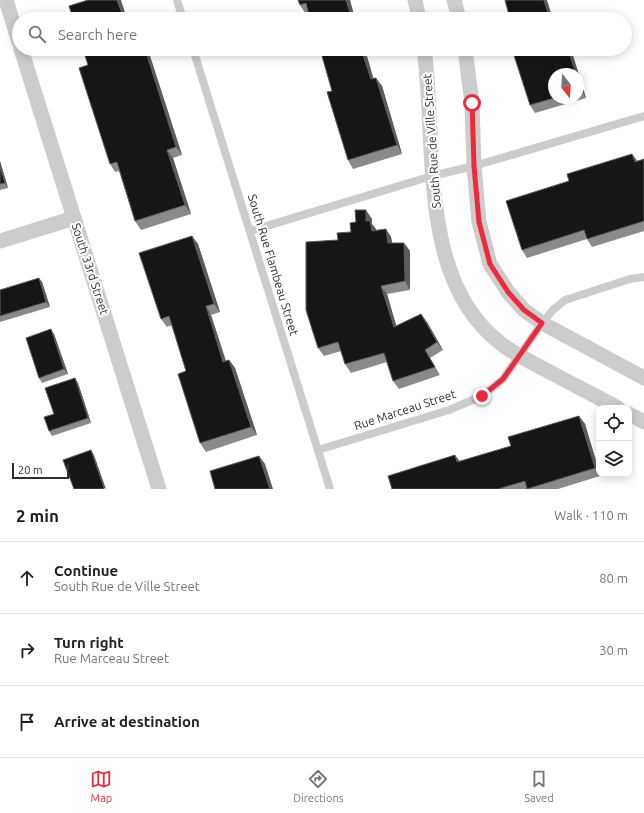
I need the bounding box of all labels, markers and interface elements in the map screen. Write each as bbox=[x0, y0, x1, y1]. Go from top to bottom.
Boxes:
search box bbox=[12, 12, 632, 56]
icon: search bbox=[26, 23, 48, 45]
text: Search here bbox=[58, 26, 137, 43]
north arrow bbox=[548, 68, 584, 104]
street label: South Rue de Ville Street bbox=[420, 73, 443, 209]
route start bbox=[463, 94, 481, 112]
street label: South Rue Flambeau Street bbox=[246, 193, 301, 337]
street label: South 33rd Street bbox=[69, 221, 112, 317]
street label: Rue Marceau Street bbox=[352, 387, 458, 432]
route end bbox=[473, 387, 491, 405]
map controls bbox=[596, 405, 632, 477]
button: locate bbox=[596, 405, 632, 441]
button: layers bbox=[596, 441, 632, 477]
scale bar bbox=[12, 461, 69, 480]
text: 20 m bbox=[18, 464, 42, 476]
text: 2 min bbox=[16, 506, 59, 525]
text: Walk · 110 m bbox=[554, 508, 628, 522]
text: Continue bbox=[54, 562, 118, 579]
icon: ahead bbox=[16, 567, 38, 589]
text: 80 m bbox=[599, 571, 628, 585]
text: South Rue de Ville Street bbox=[54, 579, 200, 593]
text: Turn right bbox=[54, 634, 124, 651]
icon: right bbox=[16, 639, 38, 661]
text: 30 m bbox=[599, 643, 628, 657]
text: Rue Marceau Street bbox=[54, 651, 169, 665]
icon: arrive bbox=[16, 711, 38, 733]
text: Arrive at destination bbox=[54, 713, 200, 730]
tab: Map bbox=[90, 768, 112, 804]
tab: Directions bbox=[293, 768, 344, 804]
tab: Saved bbox=[524, 768, 554, 804]

